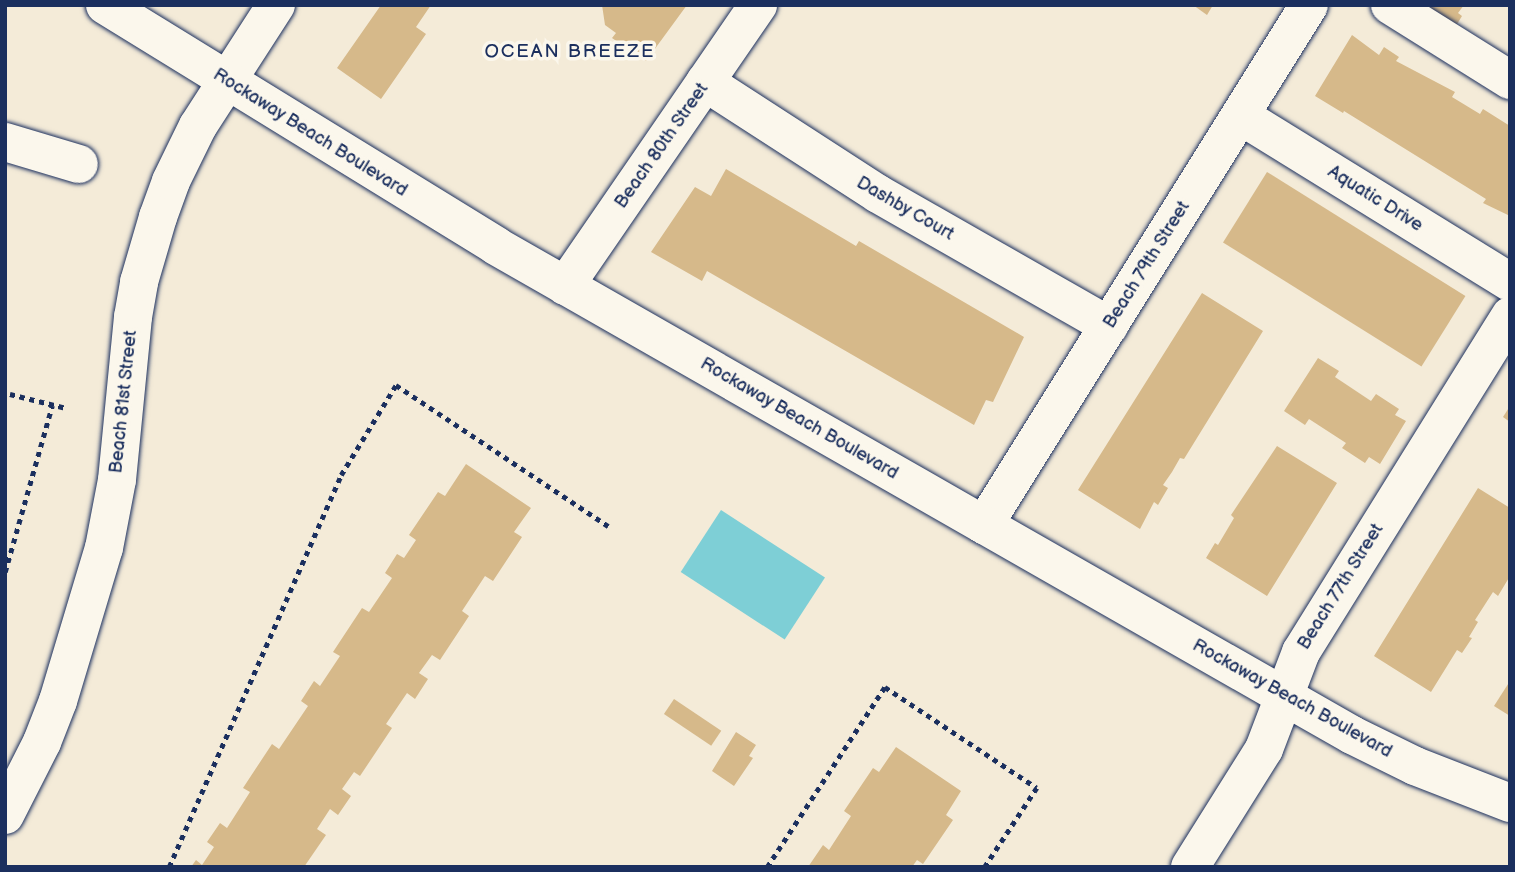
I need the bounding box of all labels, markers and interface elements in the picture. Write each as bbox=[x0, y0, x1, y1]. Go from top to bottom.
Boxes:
district label: OCEAN BREEZE bbox=[486, 41, 654, 63]
street label: Rockaway Beach Boulevard bbox=[208, 64, 412, 202]
street label: Beach 80th Street bbox=[611, 79, 713, 213]
street label: Aquatic Drive bbox=[1324, 161, 1426, 237]
street label: Dashby Court bbox=[852, 172, 958, 246]
street label: Beach 79th Street bbox=[1099, 197, 1195, 333]
street label: Beach 81st Street bbox=[106, 329, 142, 475]
street label: Rockaway Beach Boulevard bbox=[696, 353, 902, 485]
street label: Beach 77th Street bbox=[1293, 520, 1389, 654]
street label: Rockaway Beach Boulevard bbox=[1188, 635, 1396, 763]

